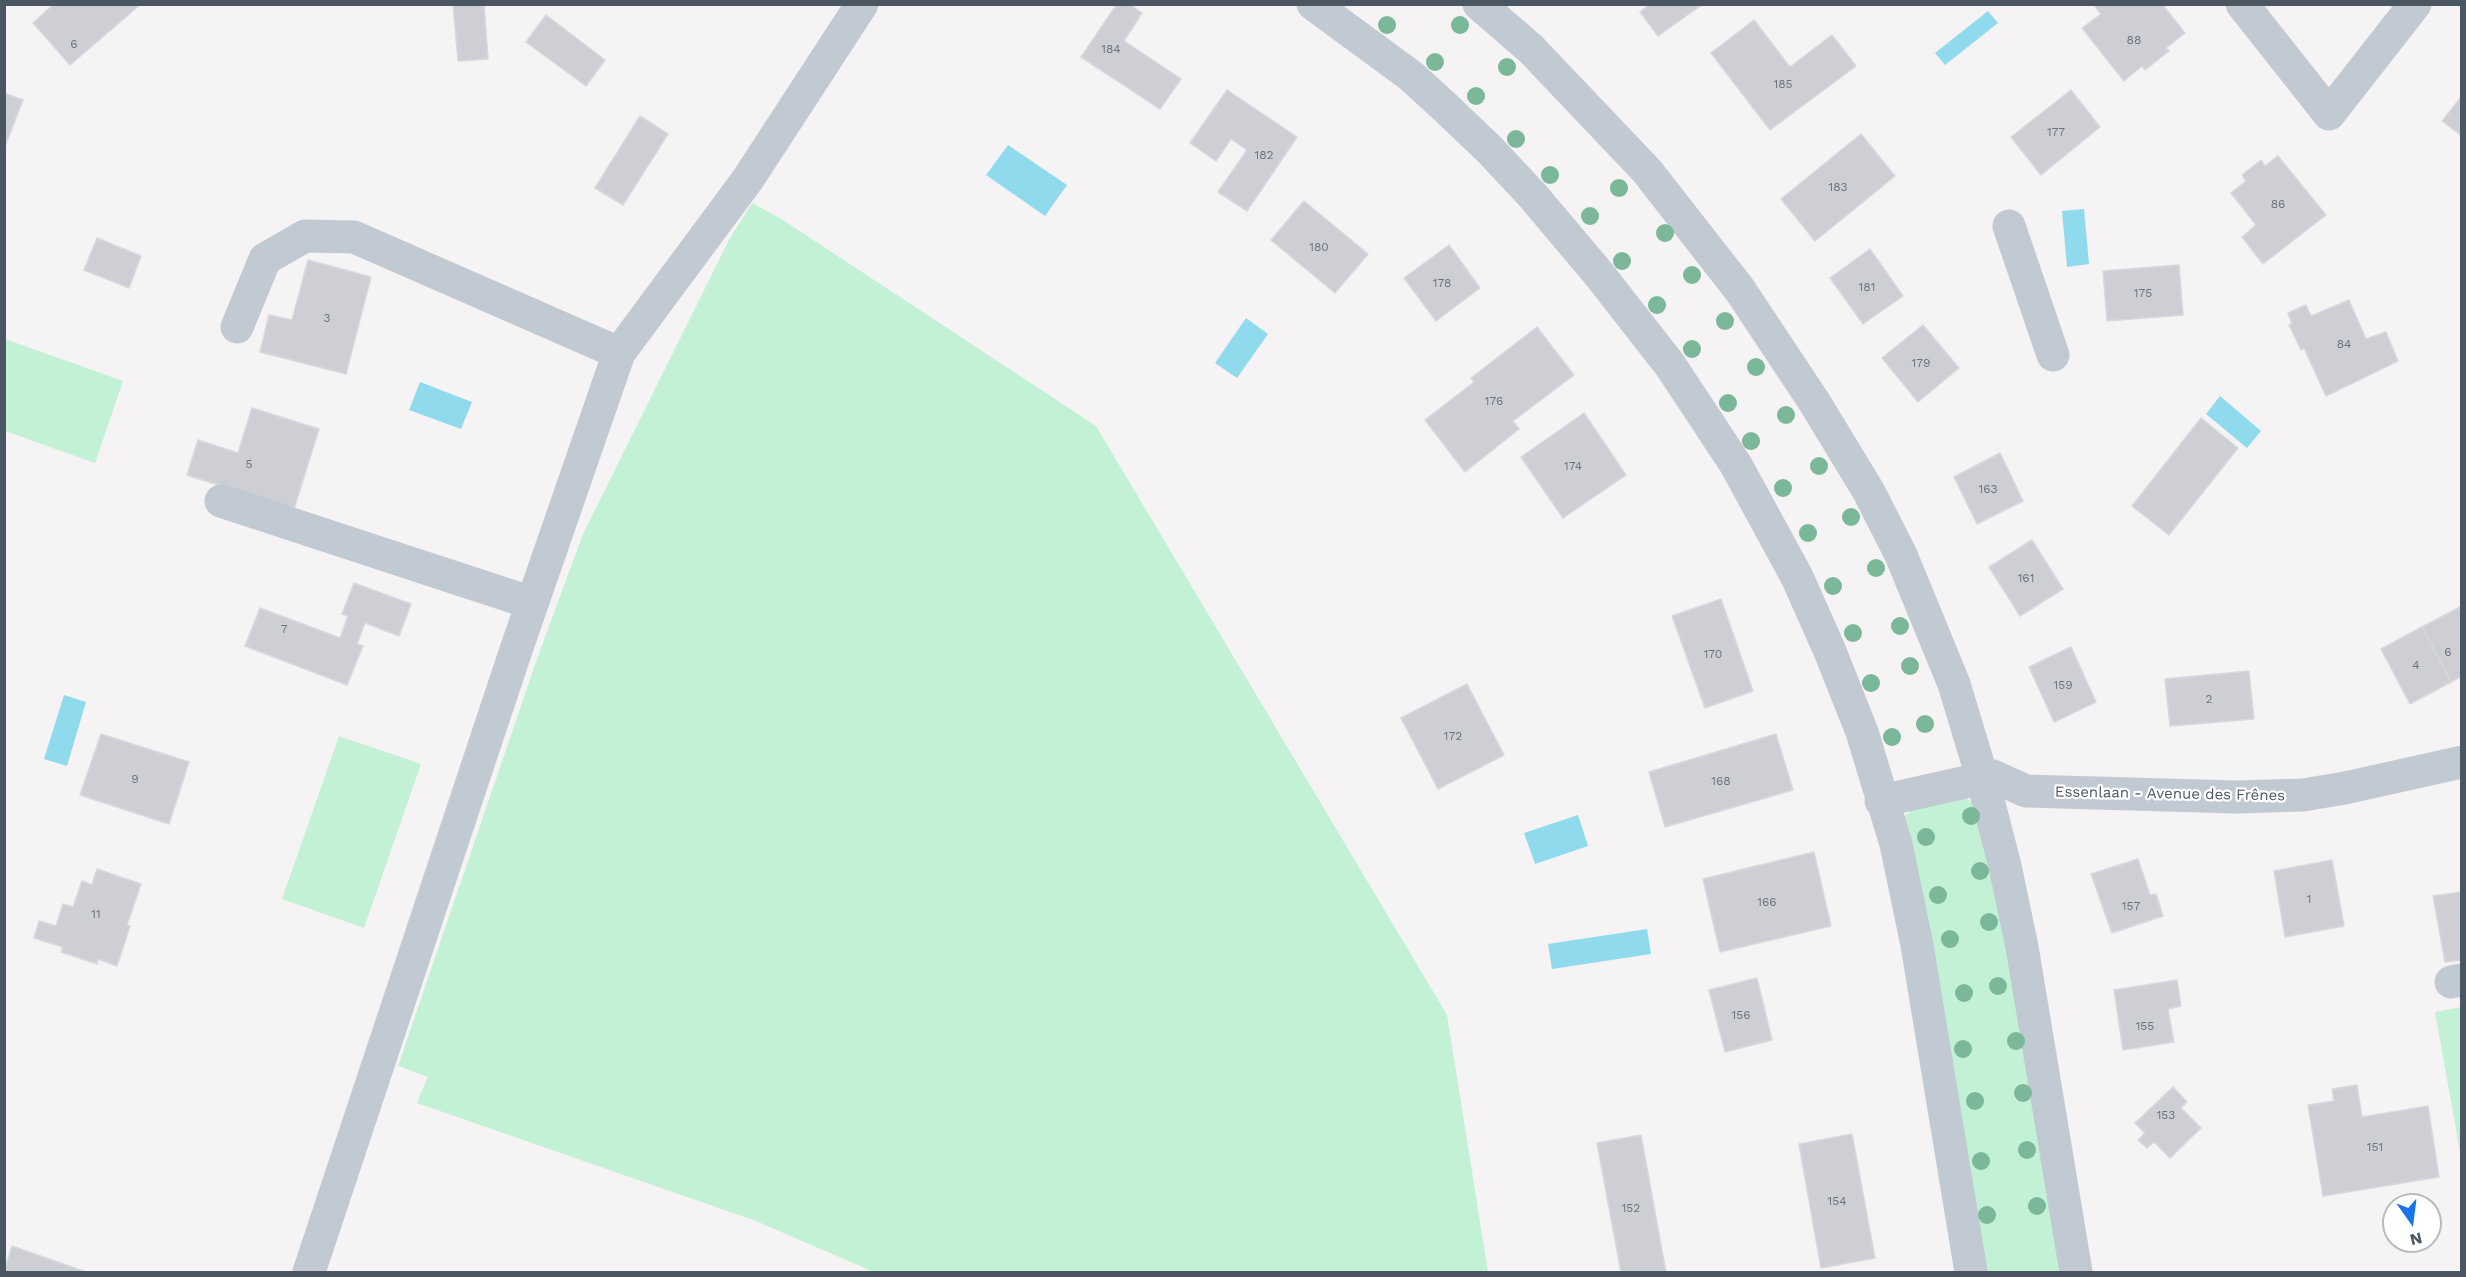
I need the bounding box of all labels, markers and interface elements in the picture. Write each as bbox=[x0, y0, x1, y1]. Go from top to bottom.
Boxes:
house number: 88 bbox=[2127, 33, 2141, 47]
house number: 6 bbox=[70, 37, 78, 51]
house number: 184 bbox=[1101, 42, 1121, 56]
house number: 185 bbox=[1773, 77, 1793, 91]
house number: 177 bbox=[2047, 125, 2065, 139]
house number: 182 bbox=[1254, 148, 1274, 162]
house number: 183 bbox=[1829, 180, 1847, 194]
house number: 86 bbox=[2271, 197, 2285, 211]
house number: 180 bbox=[1309, 240, 1329, 254]
house number: 178 bbox=[1433, 276, 1451, 290]
house number: 181 bbox=[1859, 280, 1875, 294]
house number: 175 bbox=[2134, 286, 2152, 300]
house number: 3 bbox=[324, 311, 330, 325]
house number: 84 bbox=[2337, 337, 2351, 351]
house number: 179 bbox=[1912, 356, 1930, 370]
house number: 176 bbox=[1485, 394, 1503, 408]
house number: 5 bbox=[246, 457, 252, 471]
house number: 174 bbox=[1564, 459, 1582, 473]
house number: 163 bbox=[1979, 482, 1997, 496]
house number: 161 bbox=[2018, 571, 2034, 585]
house number: 7 bbox=[281, 622, 287, 636]
house number: 6 bbox=[2444, 645, 2452, 659]
house number: 170 bbox=[1704, 647, 1722, 661]
house number: 4 bbox=[2412, 658, 2420, 672]
house number: 159 bbox=[2053, 678, 2073, 692]
house number: 2 bbox=[2206, 692, 2212, 706]
house number: 172 bbox=[1444, 729, 1462, 743]
house number: 9 bbox=[131, 772, 139, 786]
house number: 168 bbox=[1711, 774, 1731, 788]
street label: Essenlaan - Avenue des Frênes bbox=[2055, 783, 2285, 805]
house number: 1 bbox=[2307, 892, 2311, 906]
house number: 166 bbox=[1757, 895, 1777, 909]
house number: 157 bbox=[2122, 899, 2140, 913]
house number: 11 bbox=[91, 907, 101, 921]
house number: 156 bbox=[1732, 1008, 1750, 1022]
house number: 155 bbox=[2136, 1019, 2154, 1033]
house number: 153 bbox=[2157, 1108, 2175, 1122]
house number: 151 bbox=[2367, 1140, 2383, 1154]
north arrow bbox=[2382, 1193, 2442, 1253]
house number: 154 bbox=[1828, 1194, 1846, 1208]
house number: 152 bbox=[1622, 1201, 1640, 1215]
text: N bbox=[2408, 1228, 2424, 1250]

